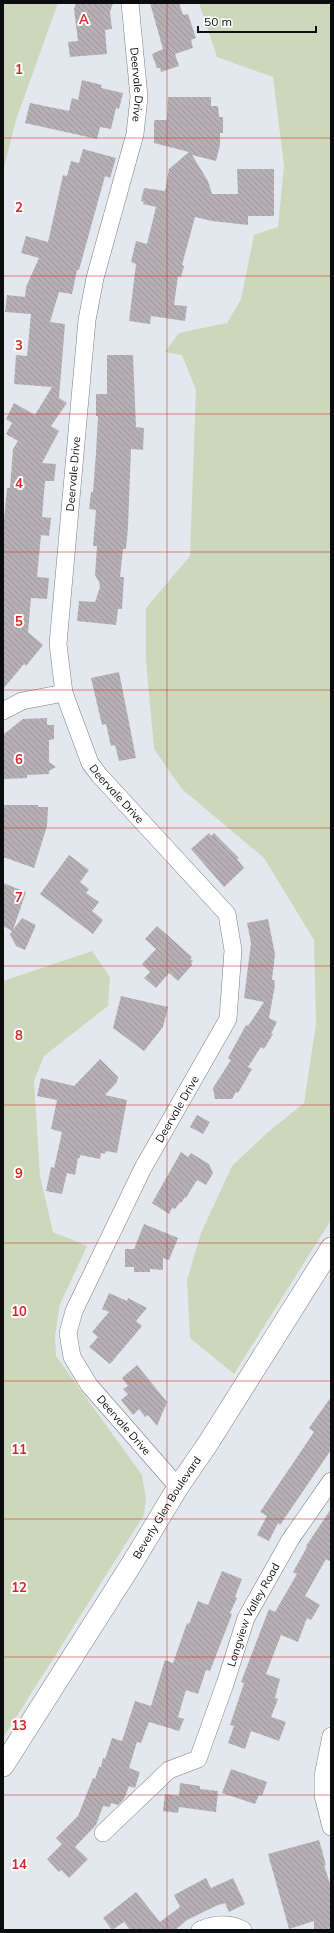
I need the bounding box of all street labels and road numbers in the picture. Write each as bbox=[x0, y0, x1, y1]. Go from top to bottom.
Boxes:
street label: Deervale Drive bbox=[127, 47, 146, 123]
street label: Deervale Drive bbox=[63, 436, 83, 512]
street label: Deervale Drive bbox=[86, 761, 147, 826]
street label: Deervale Drive bbox=[152, 1073, 202, 1145]
street label: Deervale Drive bbox=[94, 1392, 154, 1458]
street label: Beverly Glen Boulevard bbox=[129, 1454, 204, 1561]
street label: Longview Valley Road bbox=[224, 1560, 283, 1668]

